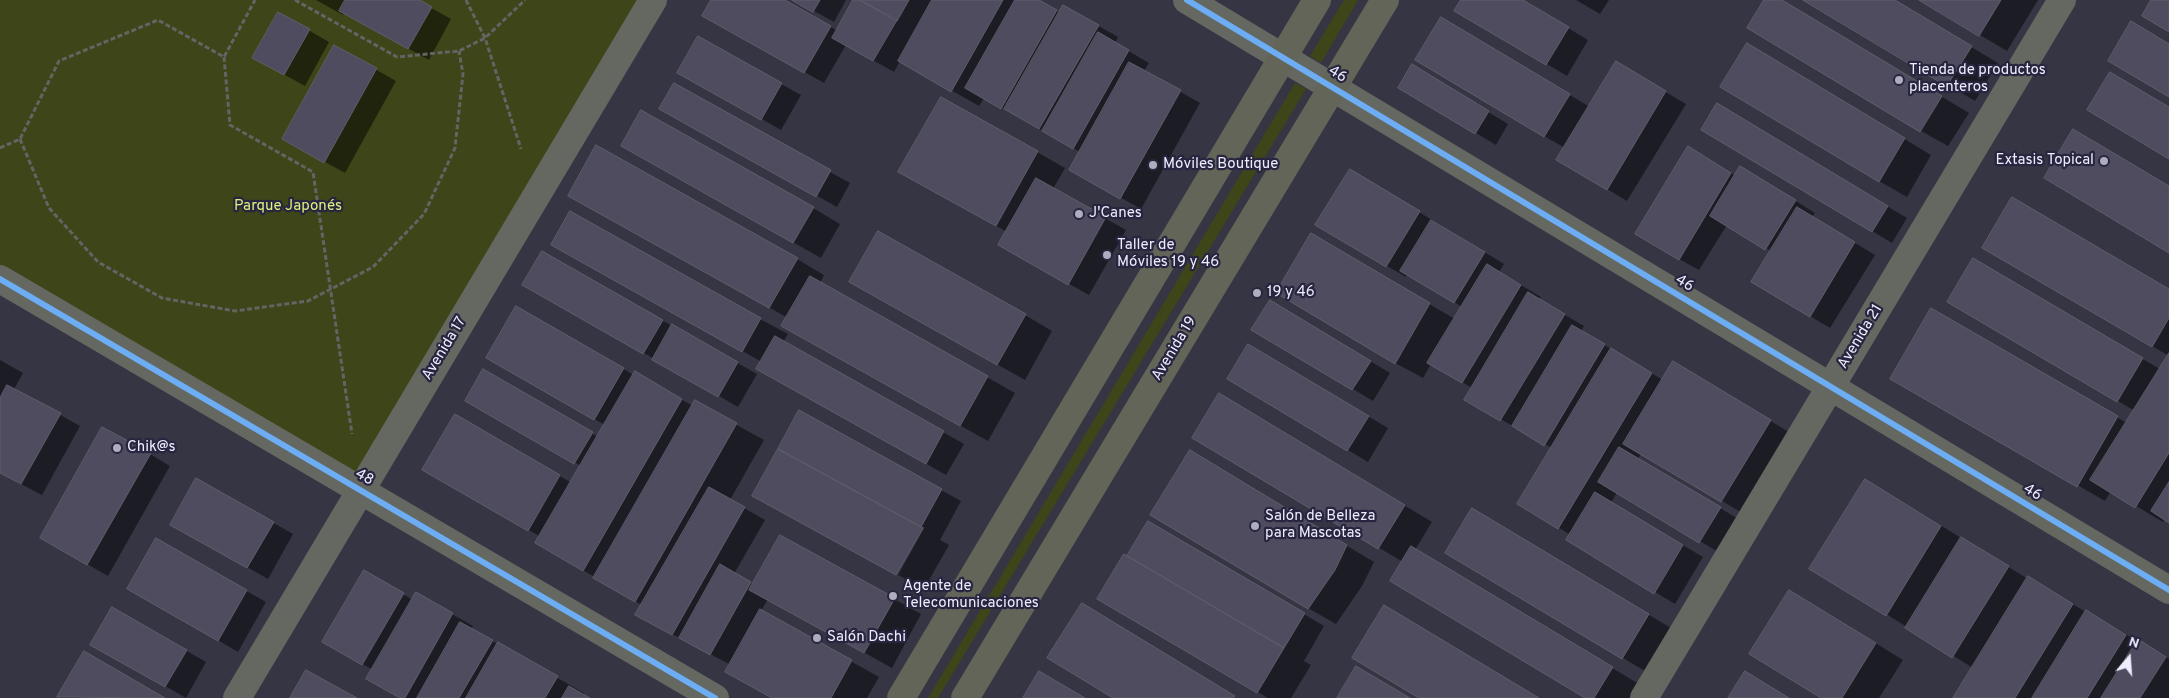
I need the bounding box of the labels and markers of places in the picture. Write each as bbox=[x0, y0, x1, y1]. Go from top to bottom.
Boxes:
place label: Tienda de productos placenteros bbox=[1909, 62, 2046, 97]
marker: Tienda de productos placenteros bbox=[1893, 74, 1905, 86]
place label: Extasis Topical bbox=[1995, 152, 2094, 170]
marker: Extasis Topical bbox=[2098, 155, 2110, 167]
place label: Móviles Boutique bbox=[1163, 156, 1278, 174]
marker: Móviles Boutique bbox=[1147, 159, 1159, 171]
place label: J'Canes bbox=[1089, 205, 1142, 223]
marker: J'Canes bbox=[1073, 208, 1085, 220]
place label: Taller de Móviles 19 y 46 bbox=[1117, 237, 1219, 272]
marker: Taller de Móviles 19 y 46 bbox=[1101, 249, 1113, 261]
place label: 19 y 46 bbox=[1267, 284, 1315, 302]
marker: 19 y 46 bbox=[1251, 287, 1263, 299]
place label: Chik@s bbox=[127, 439, 176, 457]
marker: Chik@s bbox=[111, 442, 123, 454]
place label: Salón de Belleza para Mascotas bbox=[1265, 508, 1375, 543]
marker: Salón de Belleza para Mascotas bbox=[1249, 520, 1261, 532]
place label: Agente de Telecomunicaciones bbox=[903, 578, 1039, 613]
marker: Agente de Telecomunicaciones bbox=[887, 590, 899, 602]
place label: Salón Dachi bbox=[827, 629, 906, 647]
marker: Salón Dachi bbox=[811, 632, 823, 644]

